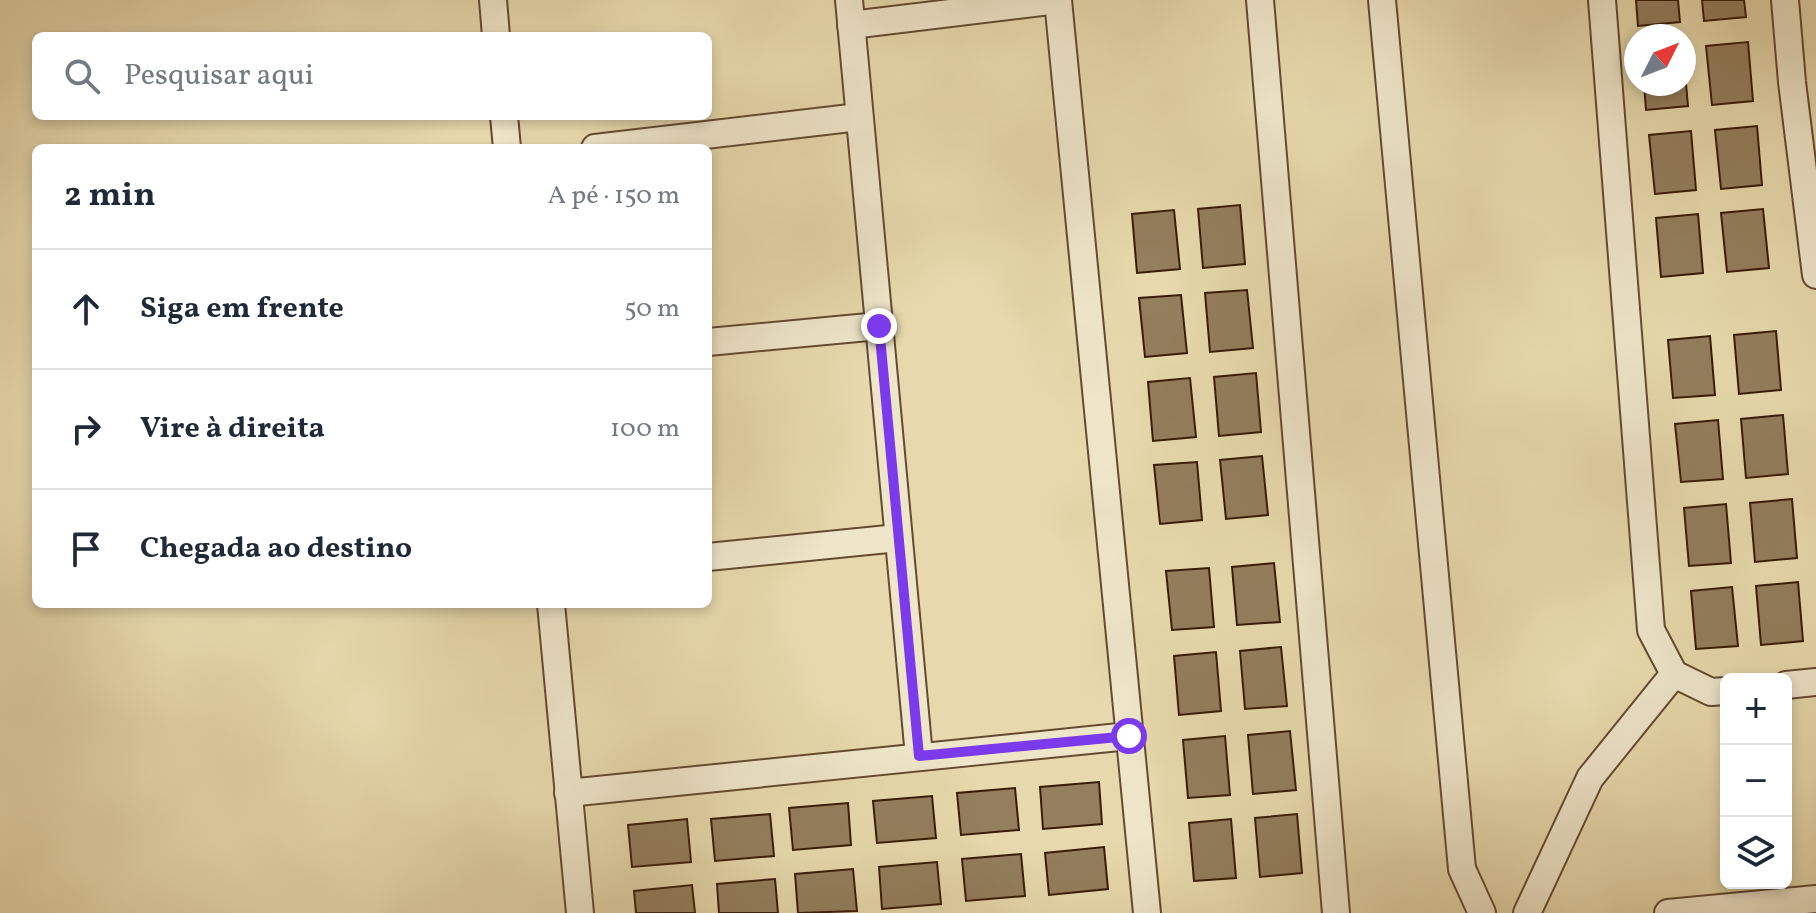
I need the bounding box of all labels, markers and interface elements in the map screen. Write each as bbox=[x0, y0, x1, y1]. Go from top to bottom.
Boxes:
north arrow bbox=[1624, 24, 1696, 96]
search box bbox=[32, 32, 712, 120]
icon: search bbox=[60, 54, 104, 98]
text: Pesquisar aqui bbox=[124, 55, 314, 97]
text: 2 min bbox=[64, 173, 156, 220]
text: A pé · 150 m bbox=[548, 178, 680, 214]
icon: ahead bbox=[64, 287, 108, 331]
text: Siga em frente bbox=[140, 288, 344, 330]
text: 50 m bbox=[624, 291, 680, 327]
route end bbox=[861, 308, 897, 344]
icon: right bbox=[64, 407, 108, 451]
text: Vire à direita bbox=[140, 408, 325, 450]
text: 100 m bbox=[610, 411, 680, 447]
icon: arrive bbox=[64, 527, 108, 571]
text: Chegada ao destino bbox=[140, 528, 412, 570]
map controls bbox=[1720, 673, 1792, 889]
button: + bbox=[1720, 673, 1792, 745]
route start bbox=[1111, 718, 1147, 754]
button: − bbox=[1720, 745, 1792, 817]
button: layers bbox=[1720, 817, 1792, 889]

